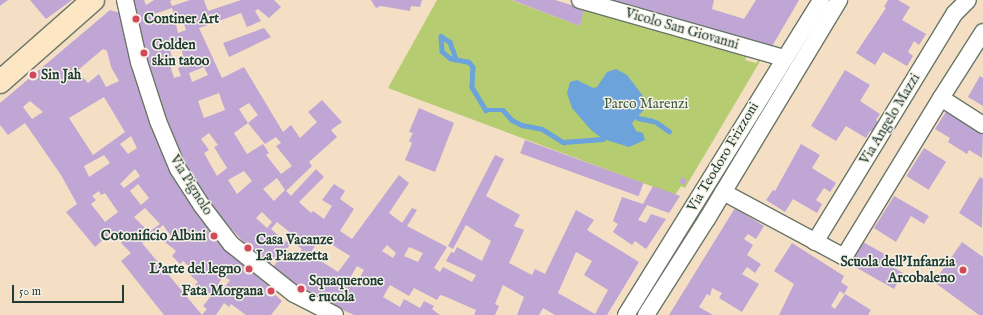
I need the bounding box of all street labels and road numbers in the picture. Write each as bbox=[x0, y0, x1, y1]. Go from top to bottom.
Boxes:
street label: Vicolo San Giovanni bbox=[623, 5, 741, 53]
street label: Via Angelo Mazzi bbox=[856, 70, 924, 168]
street label: Via Teodoro Frizzoni bbox=[684, 99, 762, 215]
street label: Via Pignolo bbox=[166, 152, 216, 218]

